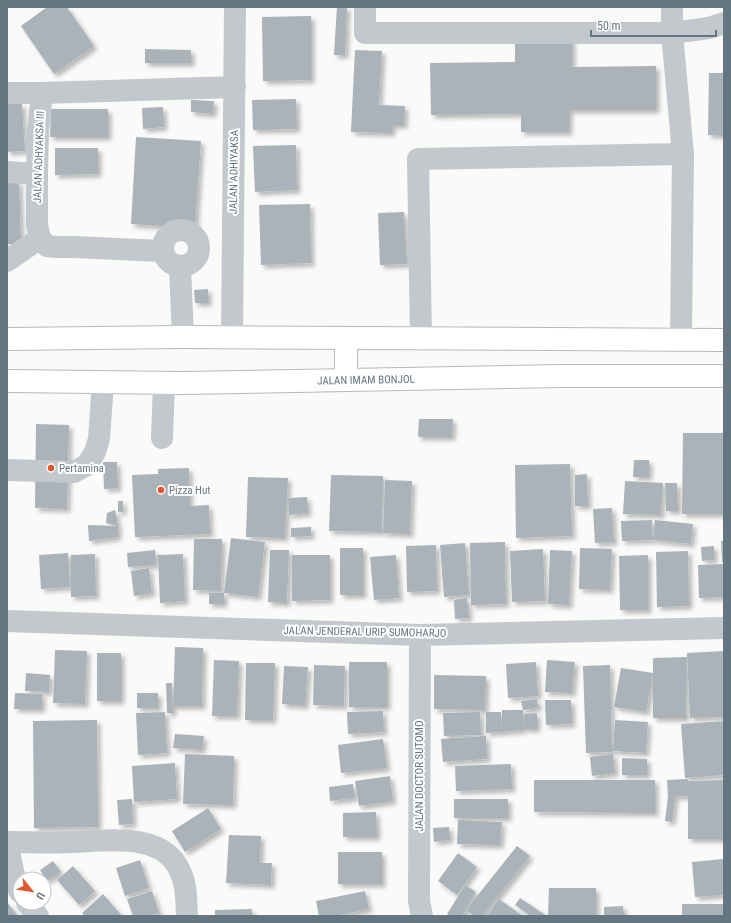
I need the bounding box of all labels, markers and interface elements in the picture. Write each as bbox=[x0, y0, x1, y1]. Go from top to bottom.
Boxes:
scale bar bbox=[591, 12, 716, 38]
text: 50 m bbox=[597, 19, 621, 33]
street label: JALAN ADHYAKSA III bbox=[31, 111, 47, 203]
street label: JALAN ADHIYAKSA bbox=[227, 129, 241, 214]
street label: JALAN IMAM BONJOL bbox=[317, 372, 415, 387]
place label: Pertamina bbox=[59, 462, 104, 475]
marker: Pertamina bbox=[46, 463, 56, 473]
place label: Pizza Hut bbox=[169, 484, 210, 497]
marker: Pizza Hut bbox=[156, 485, 166, 495]
street label: JALAN JENDERAL URIP SUMOHARJO bbox=[283, 624, 447, 640]
street label: JALAN DOCTOR SUTOMO bbox=[413, 720, 426, 832]
north arrow bbox=[12, 871, 52, 911]
text: U bbox=[33, 890, 47, 902]

